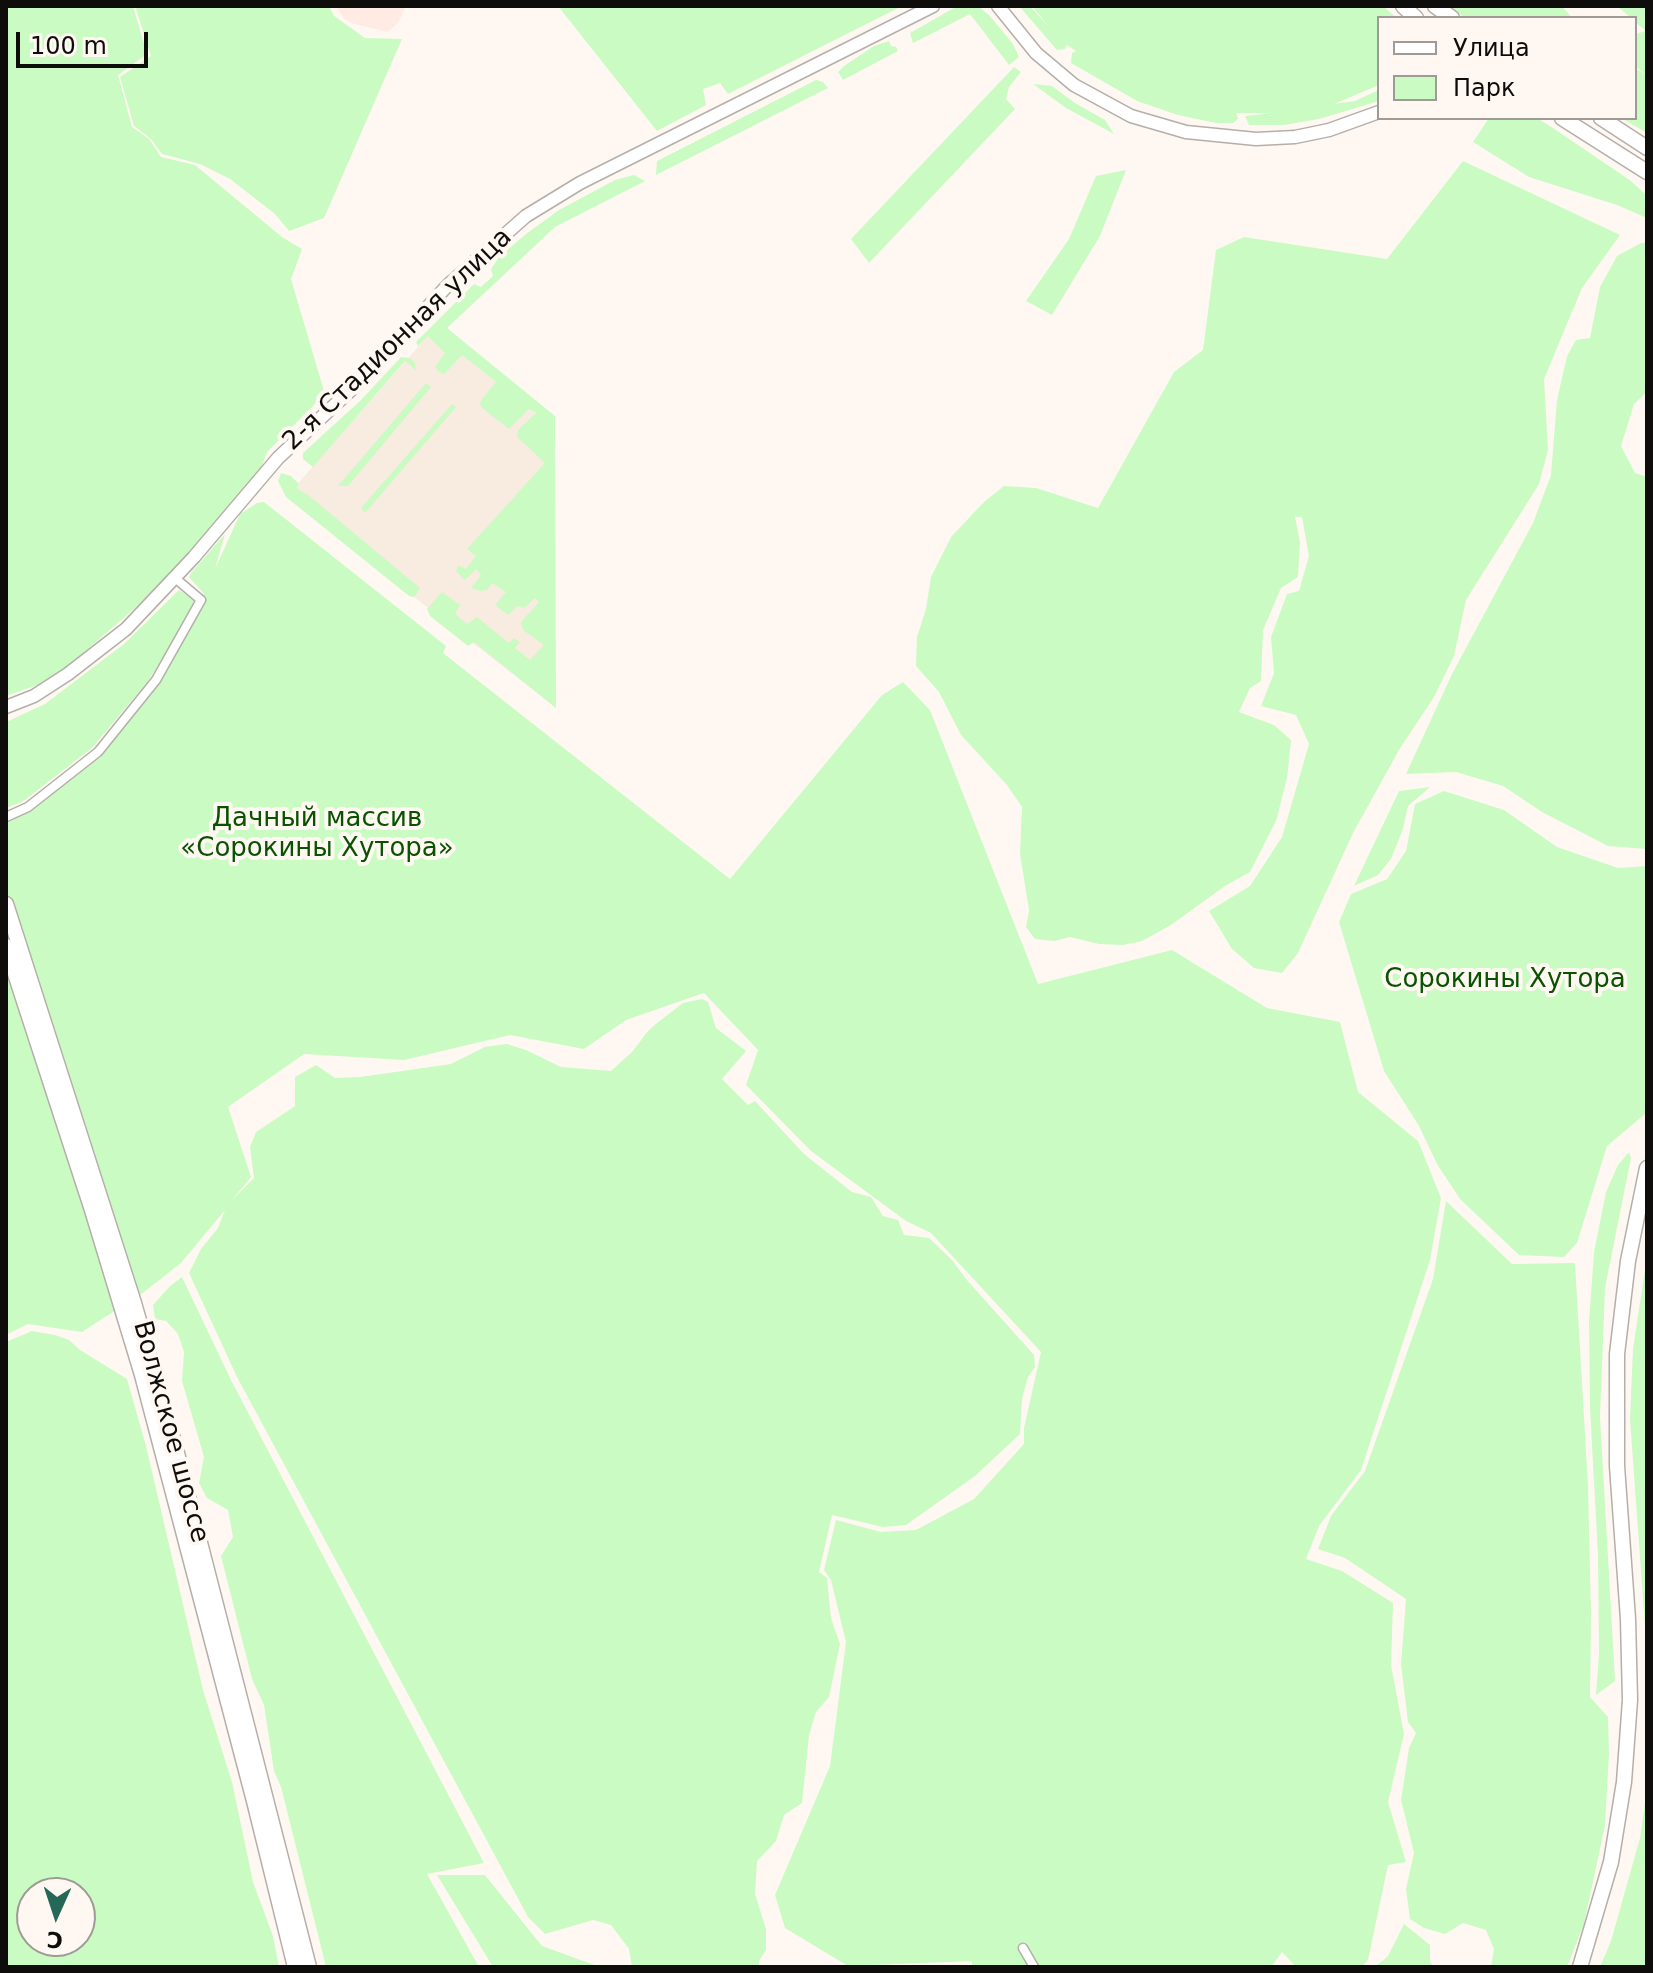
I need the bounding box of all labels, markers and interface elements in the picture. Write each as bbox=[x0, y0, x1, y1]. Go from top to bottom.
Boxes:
scale bar bbox=[20, 16, 152, 66]
legend bbox=[1377, 16, 1637, 120]
text: 100 m bbox=[30, 32, 107, 60]
text: Улица bbox=[1453, 34, 1530, 62]
text: Парк bbox=[1453, 74, 1515, 102]
street label: 2-я Стадионная улица bbox=[277, 222, 519, 458]
park label: Дачный массив «Сорокины Хутора» bbox=[180, 803, 454, 864]
park label: Сорокины Хутора bbox=[1384, 964, 1626, 996]
street label: Волжское шоссе bbox=[125, 1318, 215, 1546]
north arrow bbox=[16, 1877, 96, 1957]
text: С bbox=[46, 1927, 64, 1952]

